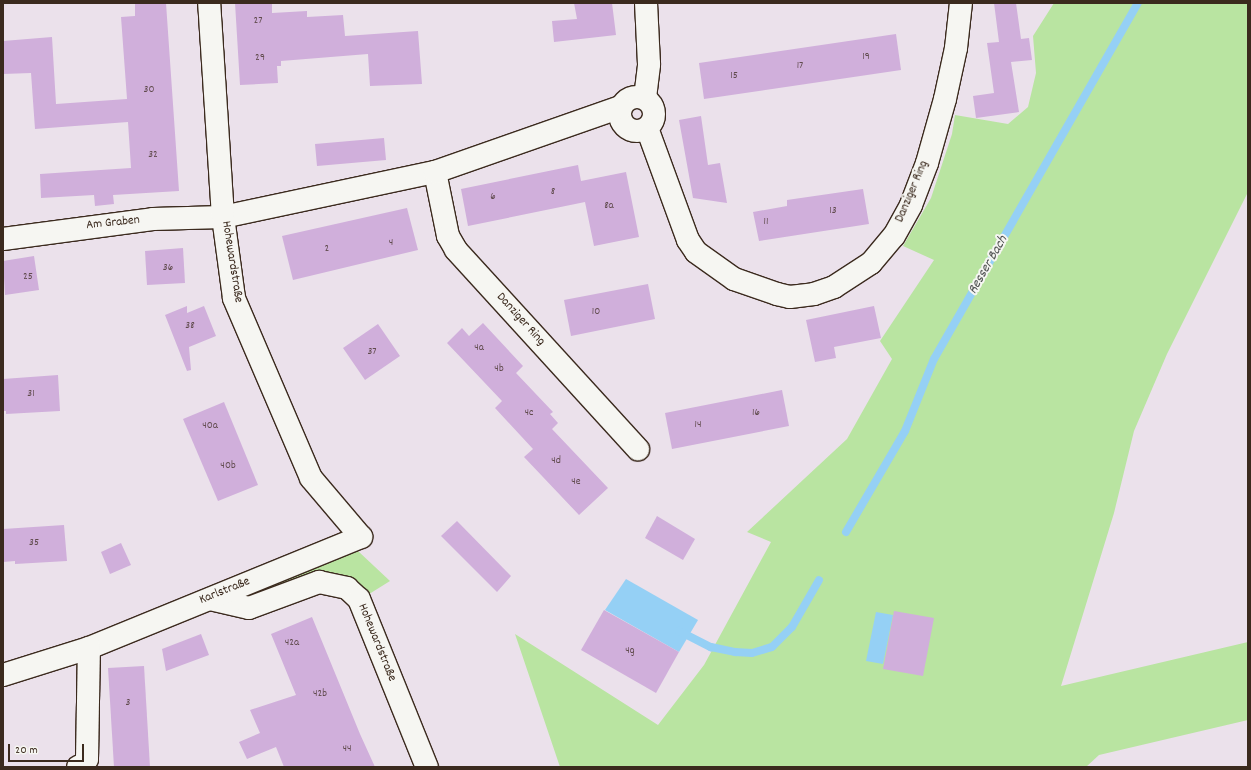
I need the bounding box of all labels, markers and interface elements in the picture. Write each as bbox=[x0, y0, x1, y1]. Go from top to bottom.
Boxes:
house number: 27 bbox=[253, 14, 263, 28]
house number: 19 bbox=[862, 50, 870, 64]
house number: 29 bbox=[255, 51, 265, 65]
house number: 17 bbox=[797, 59, 803, 73]
house number: 15 bbox=[730, 69, 738, 83]
house number: 30 bbox=[144, 83, 154, 97]
house number: 32 bbox=[148, 148, 158, 162]
street label: Danziger Ring bbox=[893, 159, 933, 225]
house number: 8 bbox=[551, 185, 555, 199]
house number: 6 bbox=[490, 190, 496, 204]
house number: 8a bbox=[604, 199, 614, 213]
house number: 13 bbox=[829, 204, 837, 218]
street label: Am Graben bbox=[85, 213, 141, 235]
house number: 11 bbox=[764, 215, 768, 229]
street label: Hohewardstraße bbox=[217, 220, 245, 304]
water label: Resser Bach bbox=[965, 233, 1011, 297]
house number: 4 bbox=[389, 236, 393, 250]
house number: 2 bbox=[325, 242, 329, 256]
house number: 36 bbox=[163, 261, 173, 275]
house number: 25 bbox=[23, 270, 33, 284]
street label: Danziger Ring bbox=[492, 290, 548, 350]
house number: 10 bbox=[592, 305, 600, 319]
house number: 38 bbox=[185, 319, 195, 333]
house number: 4a bbox=[474, 341, 484, 355]
house number: 37 bbox=[367, 345, 377, 359]
house number: 4b bbox=[494, 362, 504, 376]
house number: 31 bbox=[27, 387, 35, 401]
house number: 4c bbox=[525, 406, 533, 420]
house number: 16 bbox=[752, 406, 760, 420]
house number: 14 bbox=[695, 418, 701, 432]
house number: 40a bbox=[202, 419, 218, 433]
house number: 4d bbox=[551, 454, 561, 468]
house number: 40b bbox=[220, 459, 236, 473]
house number: 4e bbox=[571, 475, 581, 489]
house number: 35 bbox=[29, 536, 39, 550]
street label: Karlstraße bbox=[197, 575, 253, 609]
street label: Hohewardstraße bbox=[353, 602, 399, 684]
house number: 42a bbox=[285, 636, 299, 650]
house number: 4g bbox=[625, 644, 635, 658]
house number: 42b bbox=[313, 687, 327, 701]
house number: 3 bbox=[126, 696, 130, 710]
scale bar bbox=[10, 736, 86, 762]
text: 20 m bbox=[15, 742, 38, 759]
house number: 44 bbox=[342, 742, 352, 756]

